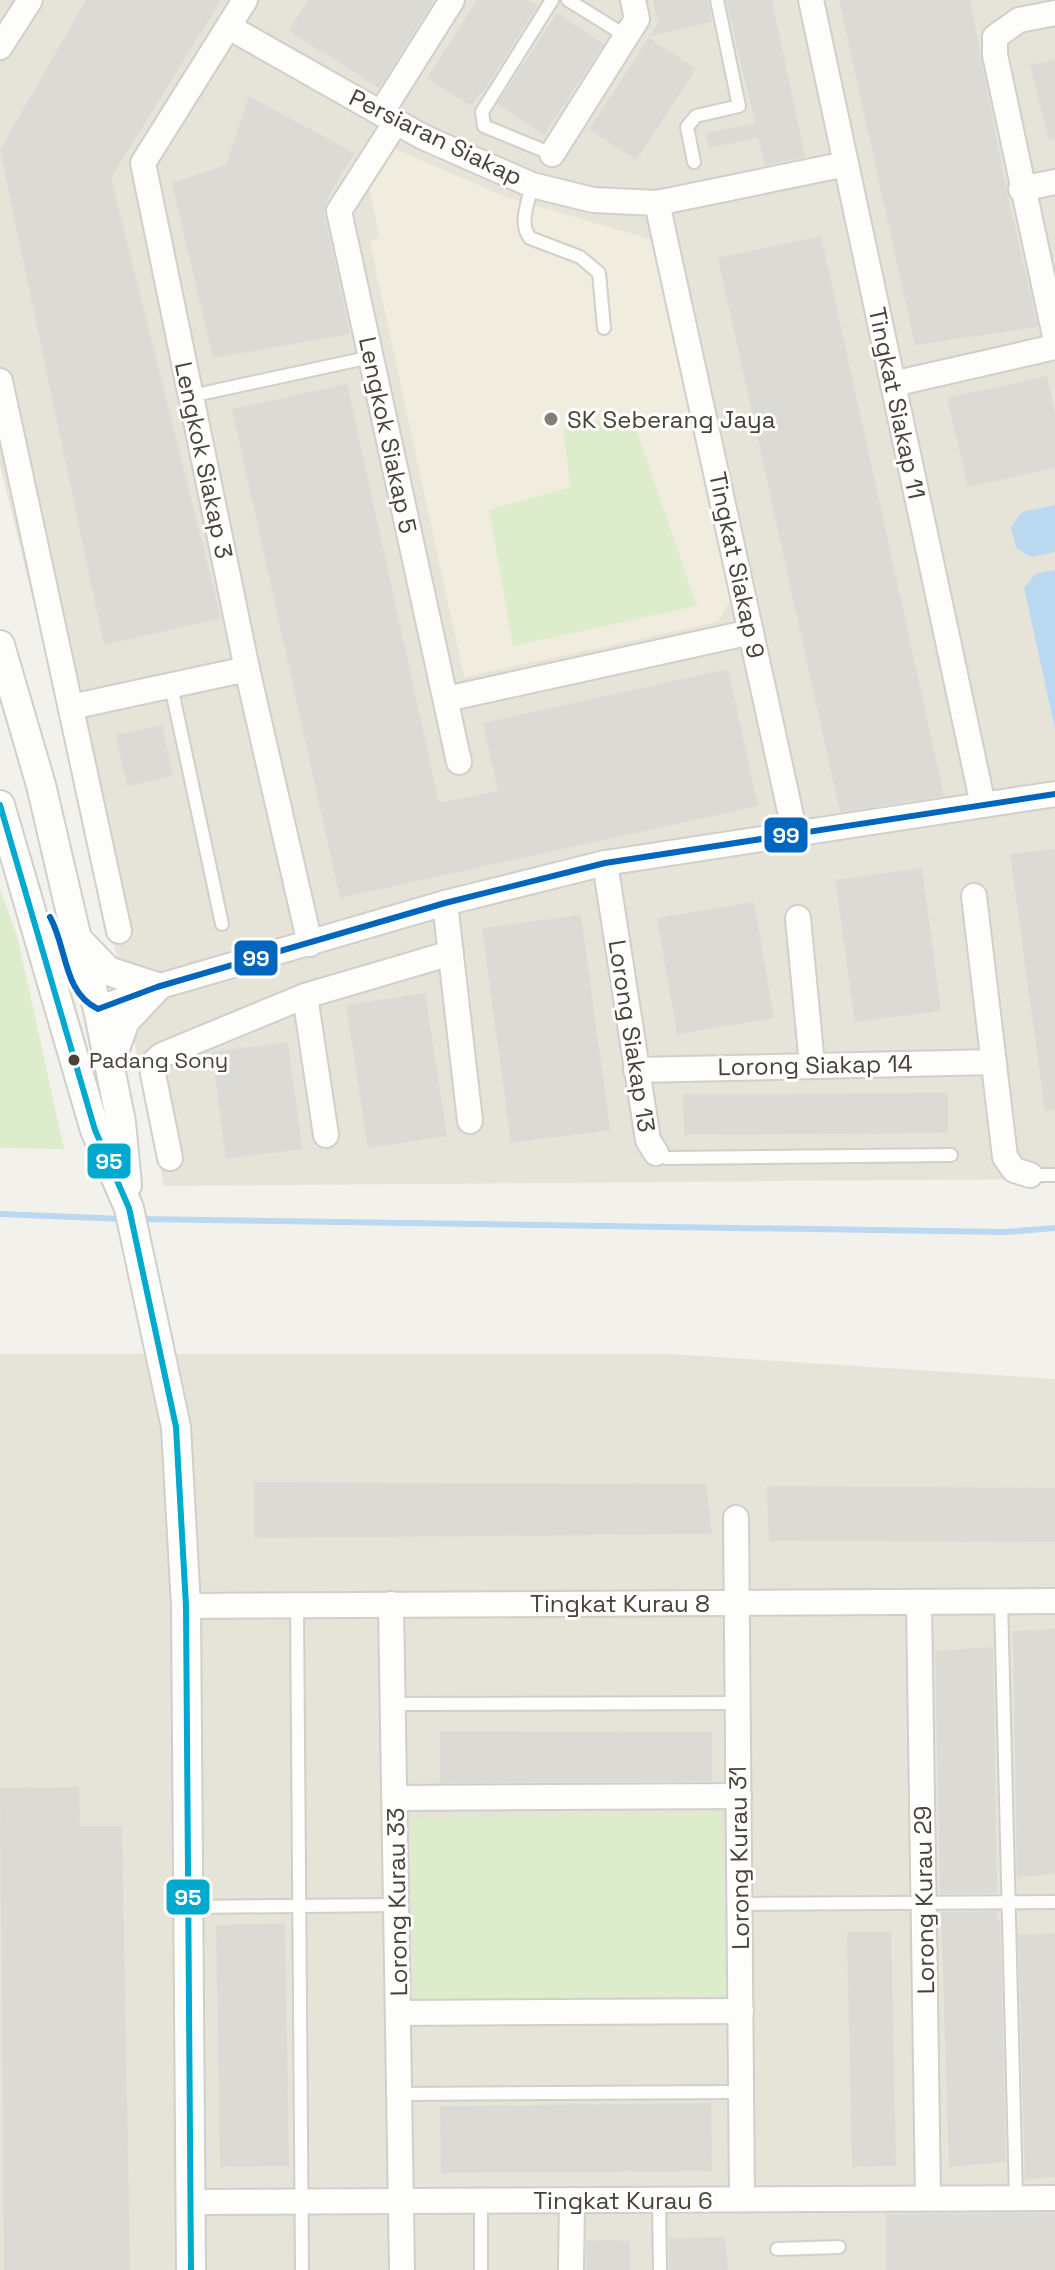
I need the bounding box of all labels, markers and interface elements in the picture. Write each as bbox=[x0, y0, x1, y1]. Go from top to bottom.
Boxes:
street label: Persiaran Siakap bbox=[344, 82, 528, 192]
street label: Tingkat Siakap 11 bbox=[862, 304, 932, 502]
street label: Lengkok Siakap 5 bbox=[352, 334, 424, 536]
street label: Lengkok Siakap 3 bbox=[168, 359, 240, 561]
place label: SK Seberang Jaya bbox=[567, 404, 776, 435]
marker: SK Seberang Jaya bbox=[542, 410, 560, 428]
street label: Tingkat Siakap 9 bbox=[702, 469, 772, 661]
line badge: 99 bbox=[763, 816, 809, 854]
text: 99 bbox=[772, 821, 800, 849]
street label: Lorong Siakap 13 bbox=[601, 937, 663, 1135]
line badge: 99 bbox=[233, 939, 279, 977]
text: 99 bbox=[242, 944, 270, 972]
place label: Padang Sony bbox=[89, 1046, 228, 1074]
street label: Lorong Siakap 14 bbox=[717, 1048, 913, 1082]
marker: Padang Sony bbox=[66, 1052, 82, 1068]
line badge: 95 bbox=[86, 1142, 132, 1180]
text: 95 bbox=[96, 1147, 122, 1175]
street label: Tingkat Kurau 8 bbox=[530, 1588, 710, 1619]
street label: Lorong Kurau 31 bbox=[722, 1766, 756, 1950]
street label: Lorong Kurau 29 bbox=[907, 1805, 941, 1995]
street label: Lorong Kurau 33 bbox=[380, 1807, 414, 1997]
line badge: 95 bbox=[165, 1878, 211, 1916]
text: 95 bbox=[175, 1883, 201, 1911]
street label: Tingkat Kurau 6 bbox=[533, 2185, 713, 2216]

